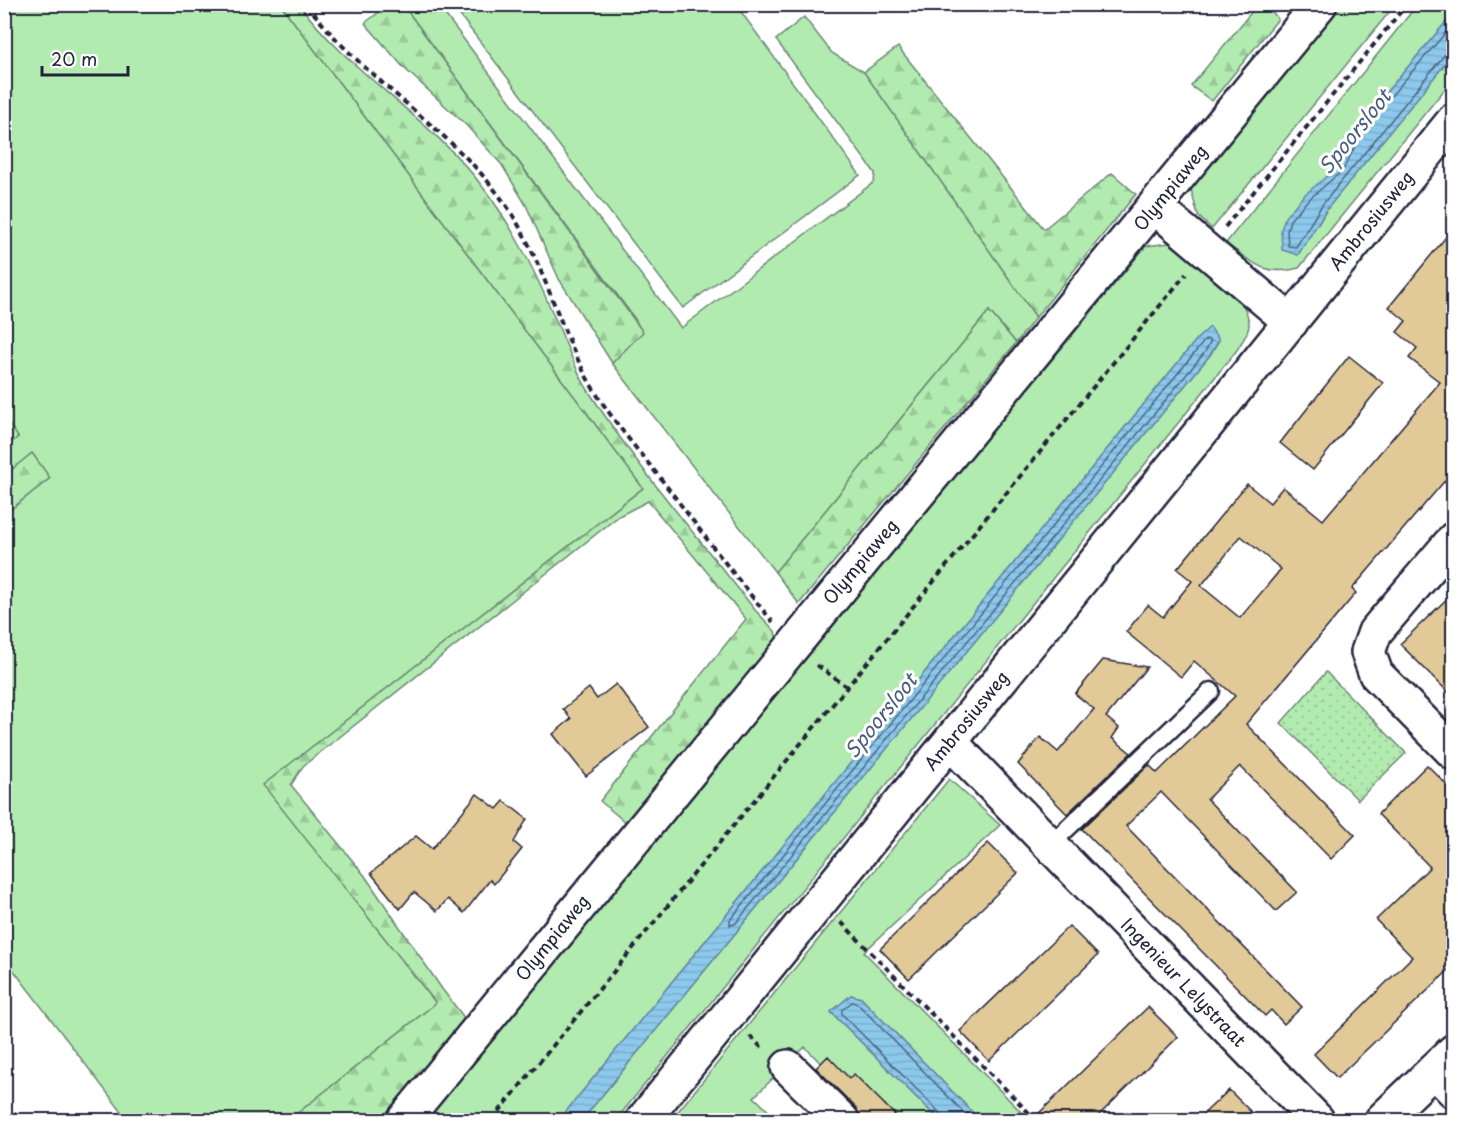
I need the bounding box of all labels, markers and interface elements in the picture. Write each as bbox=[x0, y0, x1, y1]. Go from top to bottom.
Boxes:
scale bar bbox=[42, 39, 128, 77]
text: 20 m bbox=[51, 45, 97, 72]
water label: Spoorsloot bbox=[1311, 81, 1399, 180]
street label: Olympiaweg bbox=[1126, 138, 1213, 236]
street label: Ambrosiusweg bbox=[1322, 164, 1420, 276]
street label: Olympiaweg bbox=[816, 512, 904, 610]
street label: Ambrosiusweg bbox=[917, 664, 1015, 776]
water label: Spoorsloot bbox=[837, 665, 925, 764]
street label: Olympiaweg bbox=[508, 888, 595, 986]
street label: Ingenieur Lelystraat bbox=[1115, 911, 1253, 1053]

